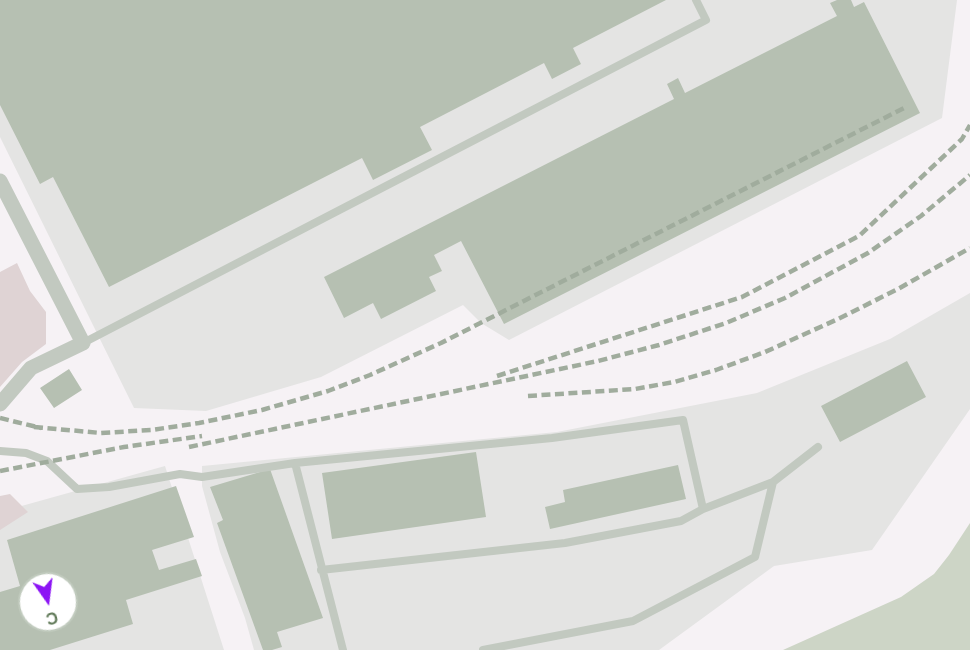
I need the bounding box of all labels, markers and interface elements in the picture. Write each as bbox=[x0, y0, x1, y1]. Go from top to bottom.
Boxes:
north arrow bbox=[18, 572, 78, 632]
text: С bbox=[44, 606, 60, 630]

